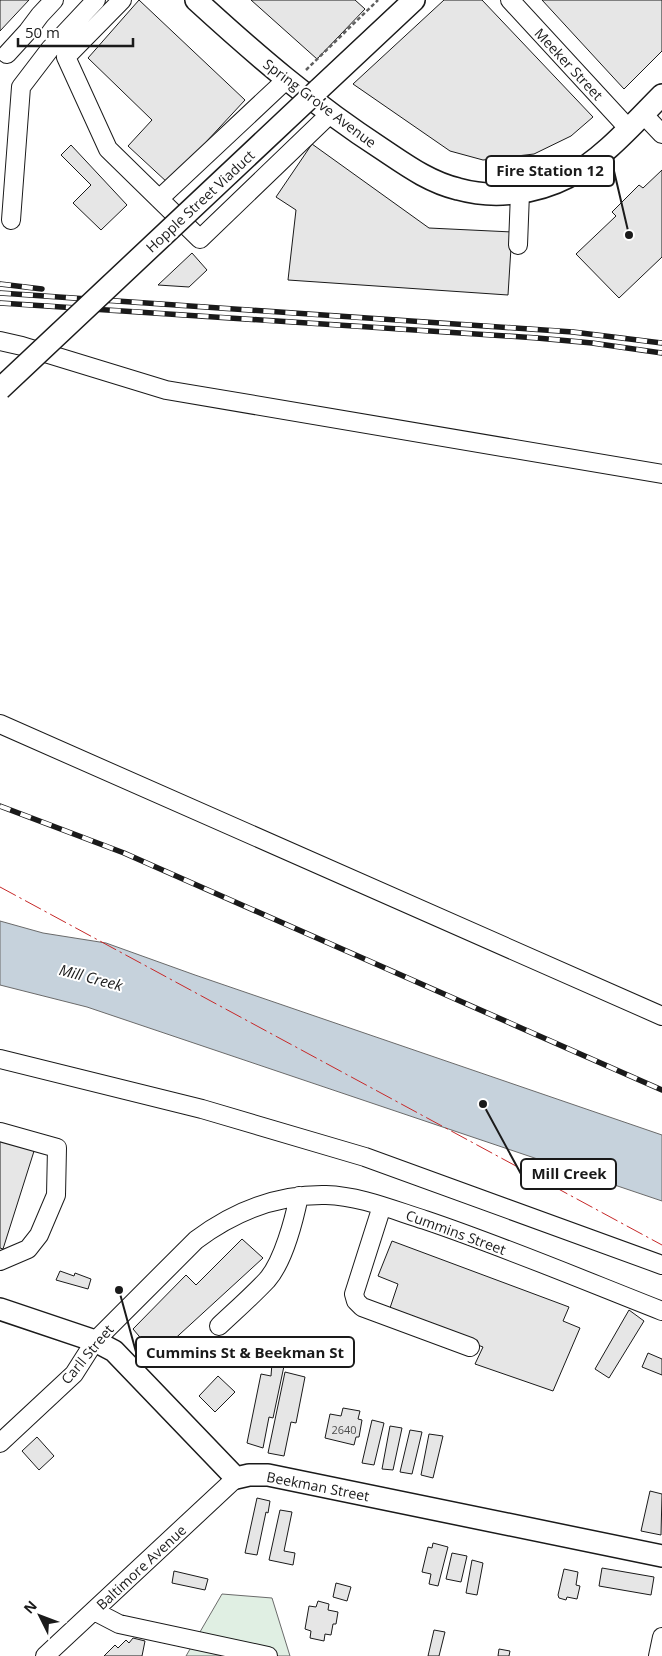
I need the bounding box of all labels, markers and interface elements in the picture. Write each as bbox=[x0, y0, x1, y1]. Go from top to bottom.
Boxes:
scale bar bbox=[18, 15, 132, 47]
text: 50 m bbox=[25, 22, 60, 42]
street label: Meeker Street bbox=[531, 24, 607, 104]
street label: Spring Grove Avenue bbox=[260, 54, 380, 152]
street label: Hopple Street Viaduct bbox=[142, 146, 258, 256]
callout: Fire Station 12 bbox=[486, 156, 614, 186]
text: Fire Station 12 bbox=[496, 160, 604, 180]
water label: Mill Creek bbox=[57, 959, 126, 995]
callout: Mill Creek bbox=[521, 1159, 616, 1189]
text: Mill Creek bbox=[531, 1163, 607, 1183]
street label: Cummins Street bbox=[403, 1205, 509, 1259]
street label: Carll Street bbox=[57, 1320, 117, 1388]
callout: Cummins St & Beekman St bbox=[136, 1337, 354, 1367]
text: Cummins St & Beekman St bbox=[146, 1342, 344, 1362]
house number: 2640 bbox=[331, 1422, 357, 1437]
street label: Beekman Street bbox=[265, 1467, 371, 1505]
street label: Baltimore Avenue bbox=[92, 1520, 190, 1614]
north arrow bbox=[15, 1591, 65, 1641]
text: N bbox=[19, 1596, 41, 1618]

